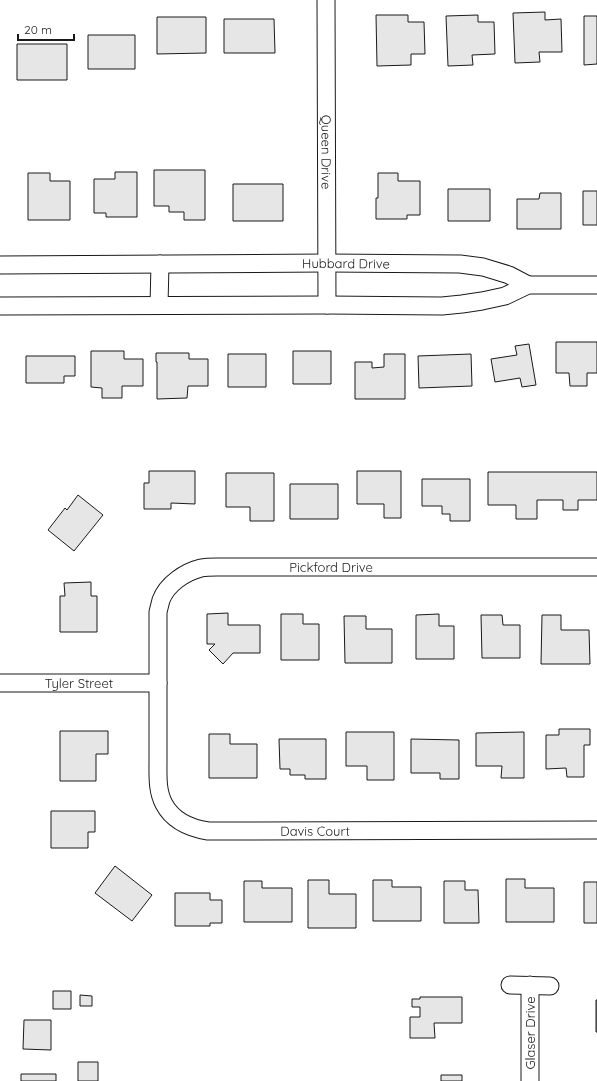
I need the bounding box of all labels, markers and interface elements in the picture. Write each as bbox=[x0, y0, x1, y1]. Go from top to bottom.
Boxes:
scale bar bbox=[18, 16, 74, 42]
text: 20 m bbox=[24, 22, 52, 37]
street label: Queen Drive bbox=[318, 115, 335, 189]
street label: Hubbard Drive bbox=[302, 255, 390, 271]
street label: Pickford Drive bbox=[289, 559, 373, 575]
street label: Tyler Street bbox=[45, 675, 113, 691]
street label: Davis Court bbox=[280, 823, 350, 839]
street label: Glaser Drive bbox=[522, 996, 538, 1070]

